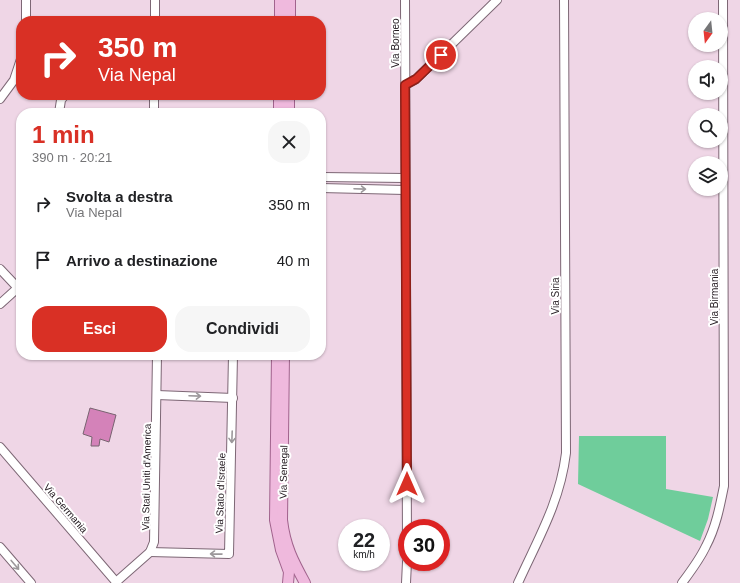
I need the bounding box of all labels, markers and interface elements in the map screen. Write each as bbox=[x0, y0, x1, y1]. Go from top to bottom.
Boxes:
north arrow bbox=[688, 12, 728, 52]
map controls bbox=[688, 12, 728, 196]
street label: Via Borneo bbox=[390, 18, 401, 68]
icon: right bbox=[32, 32, 84, 84]
text: 350 m bbox=[98, 32, 177, 63]
pin bbox=[424, 38, 458, 72]
icon: arrive bbox=[430, 44, 452, 66]
button: sound bbox=[688, 60, 728, 100]
text: Via Nepal bbox=[98, 65, 176, 85]
button: search bbox=[688, 108, 728, 148]
text: 1 min bbox=[32, 121, 95, 148]
button: close bbox=[268, 121, 310, 163]
text: 390 m · 20:21 bbox=[32, 150, 112, 165]
button: layers bbox=[688, 156, 728, 196]
one-way arrow bbox=[353, 185, 366, 193]
text: Svolta a destra bbox=[66, 188, 173, 205]
icon: right bbox=[32, 193, 54, 215]
text: 350 m bbox=[268, 196, 310, 213]
text: Via Nepal bbox=[66, 205, 122, 220]
icon: arrive bbox=[32, 249, 54, 271]
text: Arrivo a destinazione bbox=[66, 252, 218, 269]
text: 40 m bbox=[277, 252, 310, 269]
street label: Via Birmania bbox=[709, 268, 720, 325]
street label: Via Siria bbox=[550, 277, 561, 315]
button: Esci bbox=[32, 306, 167, 352]
button: Condividi bbox=[175, 306, 310, 352]
one-way arrow bbox=[188, 393, 201, 400]
street label: Via Stati Uniti d'America bbox=[140, 423, 153, 530]
one-way arrow bbox=[228, 430, 236, 443]
street label: Via Senegal bbox=[278, 445, 289, 499]
street label: Via Stato d'Israele bbox=[214, 452, 227, 534]
position arrow bbox=[386, 463, 428, 505]
street label: Via Germania bbox=[41, 482, 90, 535]
speed limit sign: 30 bbox=[398, 519, 450, 571]
text: 22 bbox=[353, 529, 375, 551]
text: km/h bbox=[353, 549, 375, 560]
one-way arrow bbox=[210, 550, 223, 558]
one-way arrow bbox=[11, 560, 20, 570]

